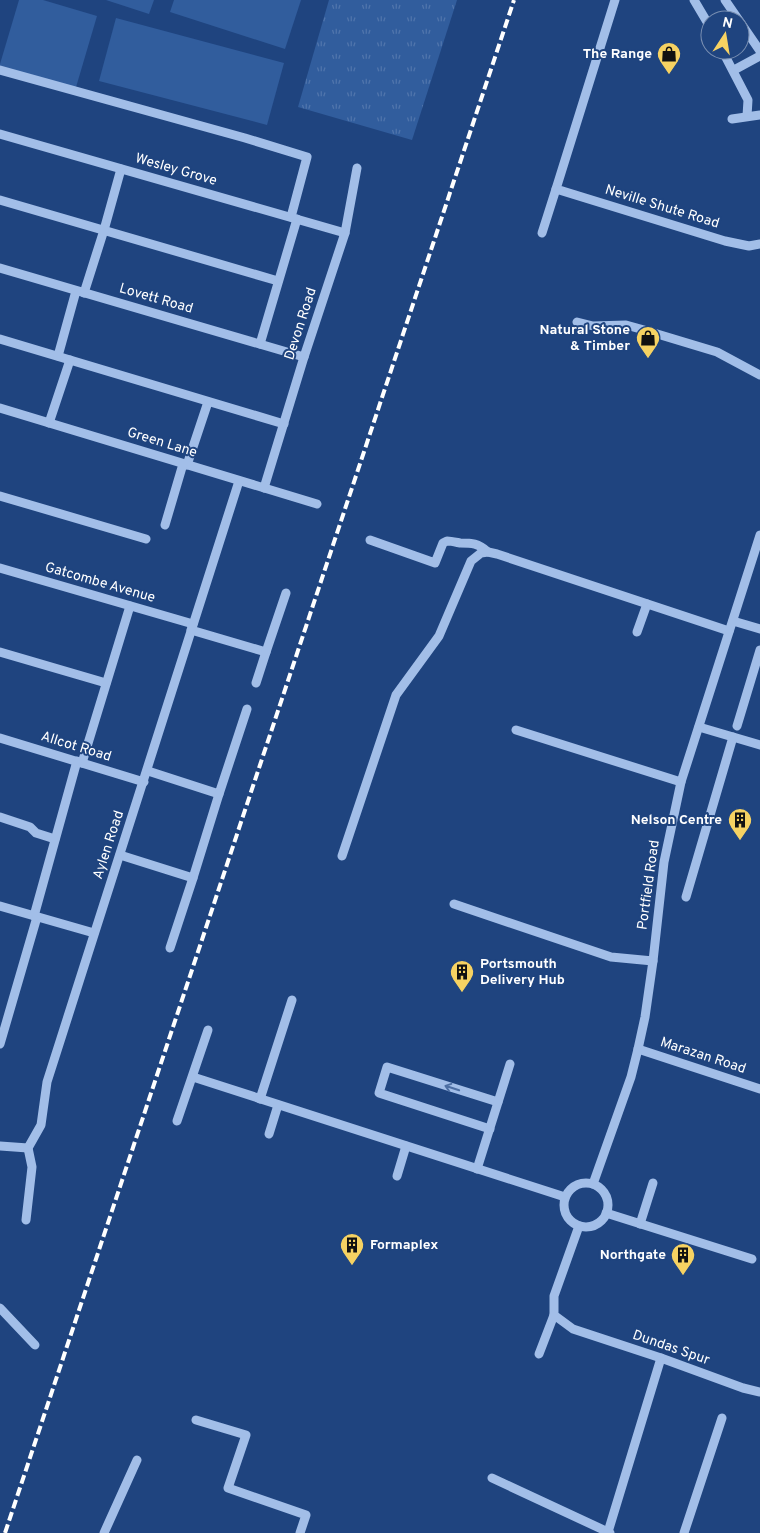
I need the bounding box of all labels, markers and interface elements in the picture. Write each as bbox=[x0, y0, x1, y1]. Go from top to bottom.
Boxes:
north arrow bbox=[700, 10, 750, 60]
text: N bbox=[721, 14, 734, 33]
shop icon: The Range bbox=[656, 41, 682, 75]
place label: The Range bbox=[583, 46, 652, 63]
street label: Wesley Grove bbox=[133, 150, 219, 190]
street label: Neville Shute Road bbox=[603, 182, 721, 232]
street label: Lovett Road bbox=[117, 280, 195, 318]
street label: Devon Road bbox=[281, 286, 321, 362]
place label: Natural Stone & Timber bbox=[539, 322, 630, 355]
shop icon: Natural Stone & Timber bbox=[635, 325, 661, 359]
street label: Green Lane bbox=[125, 424, 199, 462]
street label: Gatcombe Avenue bbox=[43, 559, 157, 607]
street label: Allcot Road bbox=[39, 728, 113, 766]
building icon: Nelson Centre bbox=[727, 807, 753, 841]
street label: Aylen Road bbox=[90, 809, 128, 881]
place label: Nelson Centre bbox=[631, 812, 722, 829]
street label: Portfield Road bbox=[634, 839, 664, 931]
place label: Portsmouth Delivery Hub bbox=[480, 956, 565, 989]
building icon: Portsmouth Delivery Hub bbox=[449, 959, 475, 993]
street label: Marazan Road bbox=[658, 1034, 748, 1078]
one-way arrow bbox=[444, 1082, 460, 1092]
building icon: Formaplex bbox=[339, 1232, 365, 1266]
place label: Formaplex bbox=[370, 1237, 438, 1254]
building icon: Northgate bbox=[670, 1242, 696, 1276]
place label: Northgate bbox=[600, 1247, 666, 1264]
street label: Dundas Spur bbox=[630, 1327, 712, 1369]

